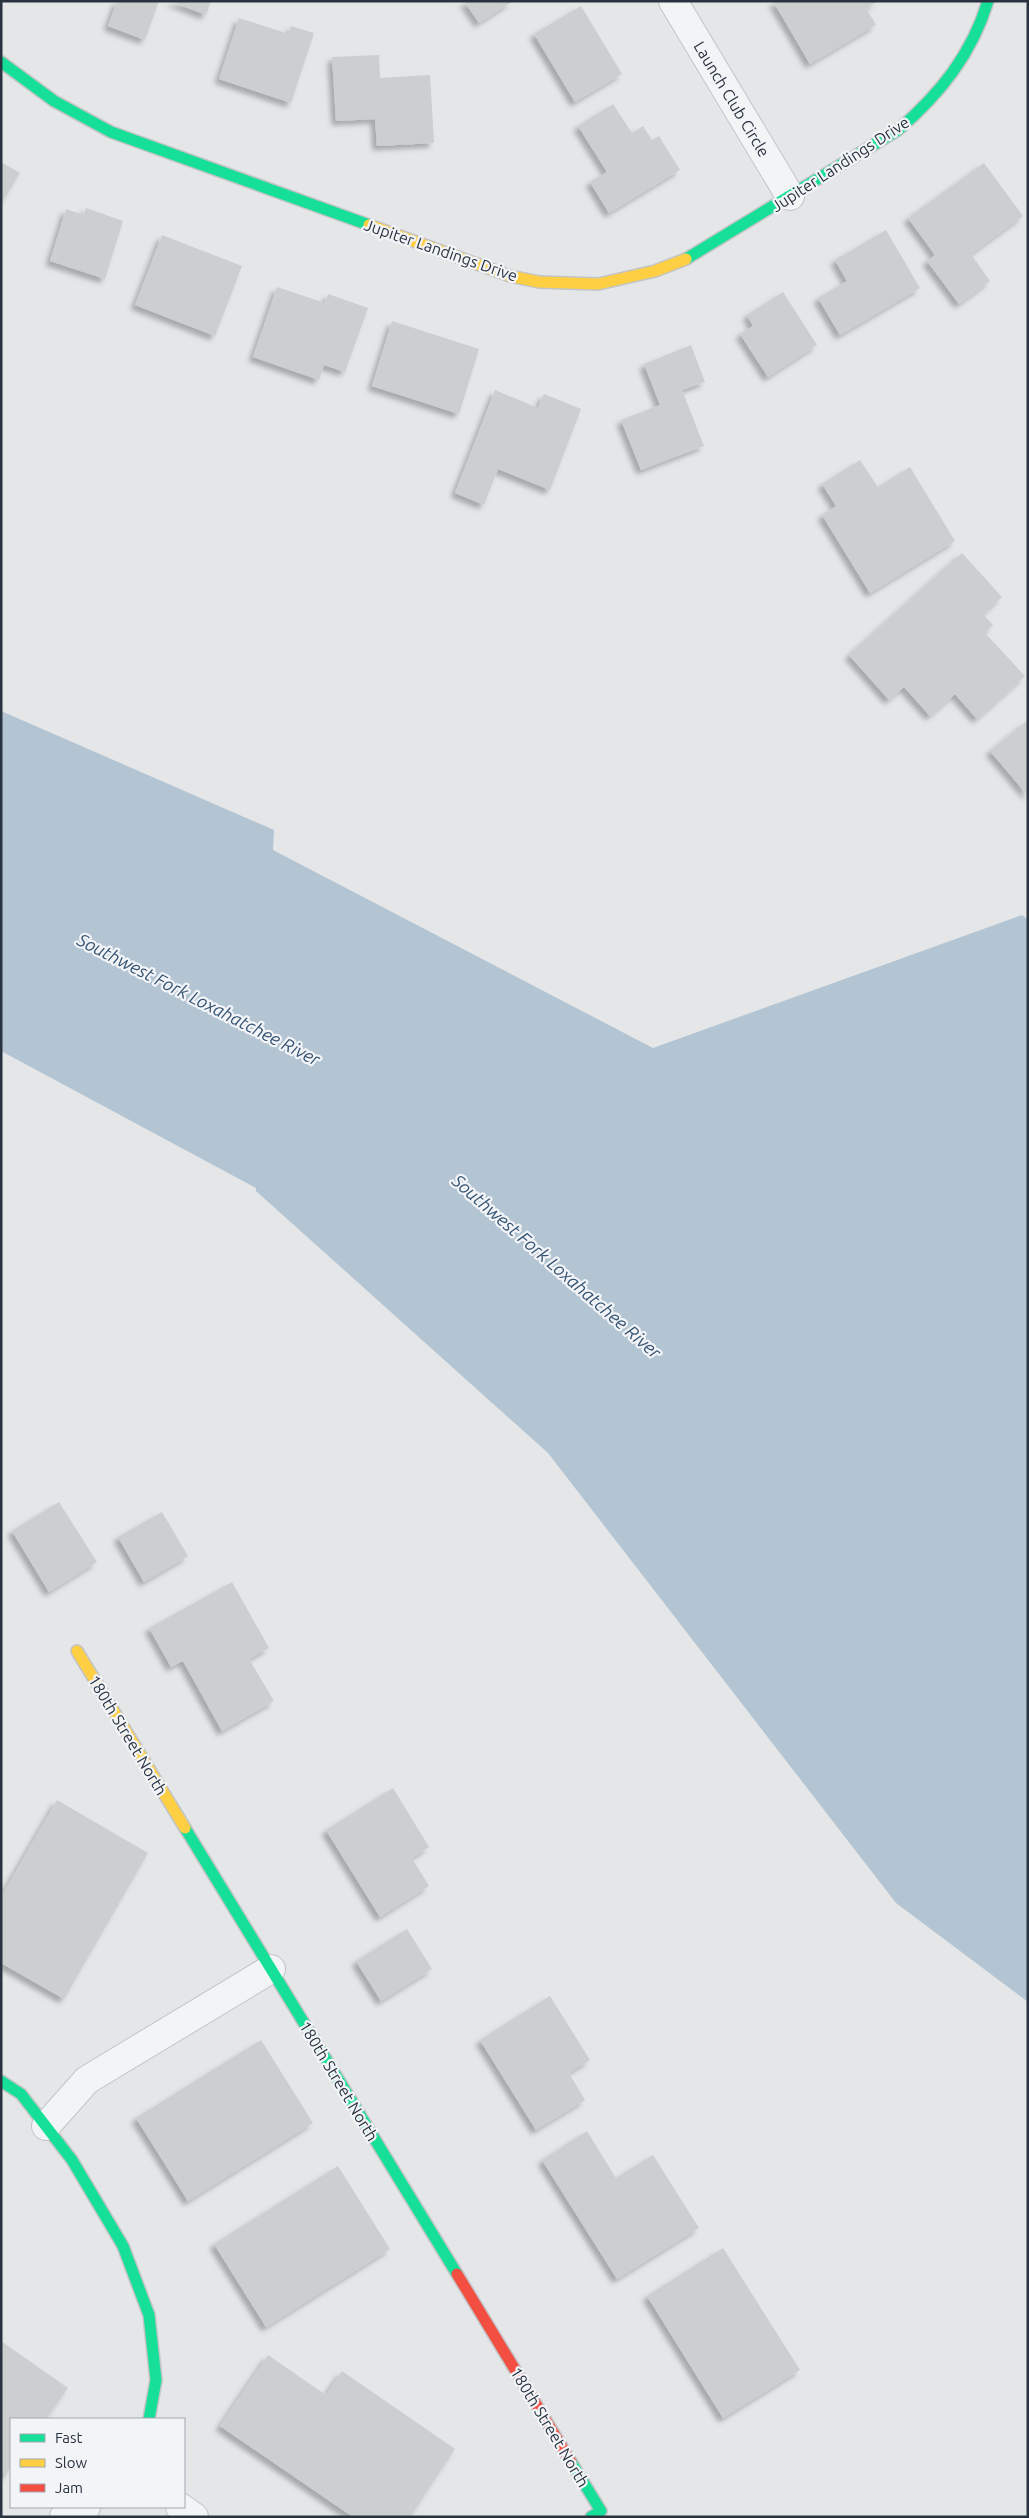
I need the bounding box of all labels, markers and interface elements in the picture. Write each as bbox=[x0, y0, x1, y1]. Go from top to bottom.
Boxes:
street label: Launch Club Circle bbox=[690, 38, 774, 160]
street label: Jupiter Landings Drive bbox=[768, 113, 912, 215]
street label: Jupiter Landings Drive bbox=[362, 215, 520, 285]
water label: Southwest Fork Loxahatchee River bbox=[73, 928, 325, 1070]
water label: Southwest Fork Loxahatchee River bbox=[448, 1169, 666, 1363]
street label: 180th Street North bbox=[85, 1672, 171, 1798]
street label: 180th Street North bbox=[296, 2018, 382, 2144]
street label: 180th Street North bbox=[507, 2364, 593, 2490]
legend bbox=[10, 2418, 185, 2508]
text: Fast bbox=[55, 2429, 83, 2446]
text: Slow bbox=[55, 2454, 88, 2471]
text: Jam bbox=[55, 2479, 83, 2496]

